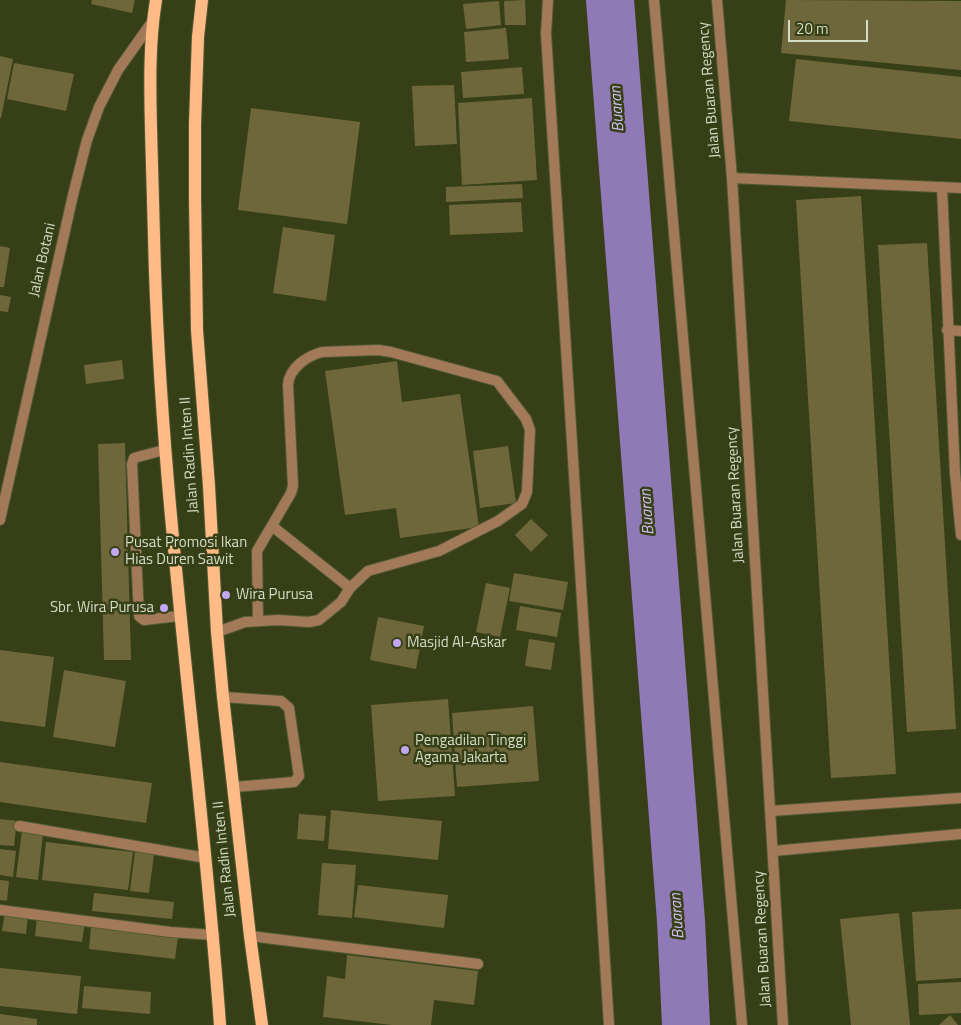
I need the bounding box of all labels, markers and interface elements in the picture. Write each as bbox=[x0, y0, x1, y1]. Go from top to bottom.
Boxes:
scale bar bbox=[791, 10, 871, 42]
text: 20 m bbox=[796, 17, 829, 40]
street label: Jalan Buaran Regency bbox=[695, 21, 725, 159]
water label: Buaran bbox=[607, 85, 629, 133]
street label: Jalan Botani bbox=[26, 221, 60, 299]
street label: Jalan Radin Inten II bbox=[177, 396, 203, 514]
street label: Jalan Buaran Regency bbox=[723, 426, 749, 564]
water label: Buaran bbox=[637, 488, 659, 536]
place label: Pusat Promosi Ikan Hias Duren Sawit bbox=[125, 534, 247, 569]
marker: Pusat Promosi Ikan Hias Duren Sawit bbox=[109, 546, 121, 558]
place label: Wira Purusa bbox=[236, 586, 313, 604]
marker: Wira Purusa bbox=[220, 589, 232, 601]
place label: Sbr. Wira Purusa bbox=[50, 599, 154, 617]
marker: Sbr. Wira Purusa bbox=[158, 602, 170, 614]
place label: Masjid Al-Askar bbox=[407, 634, 506, 652]
marker: Masjid Al-Askar bbox=[391, 637, 403, 649]
place label: Pengadilan Tinggi Agama Jakarta bbox=[415, 732, 526, 767]
marker: Pengadilan Tinggi Agama Jakarta bbox=[399, 744, 411, 756]
street label: Jalan Radin Inten II bbox=[210, 800, 240, 918]
street label: Jalan Buaran Regency bbox=[750, 870, 776, 1008]
water label: Buaran bbox=[667, 892, 689, 940]

